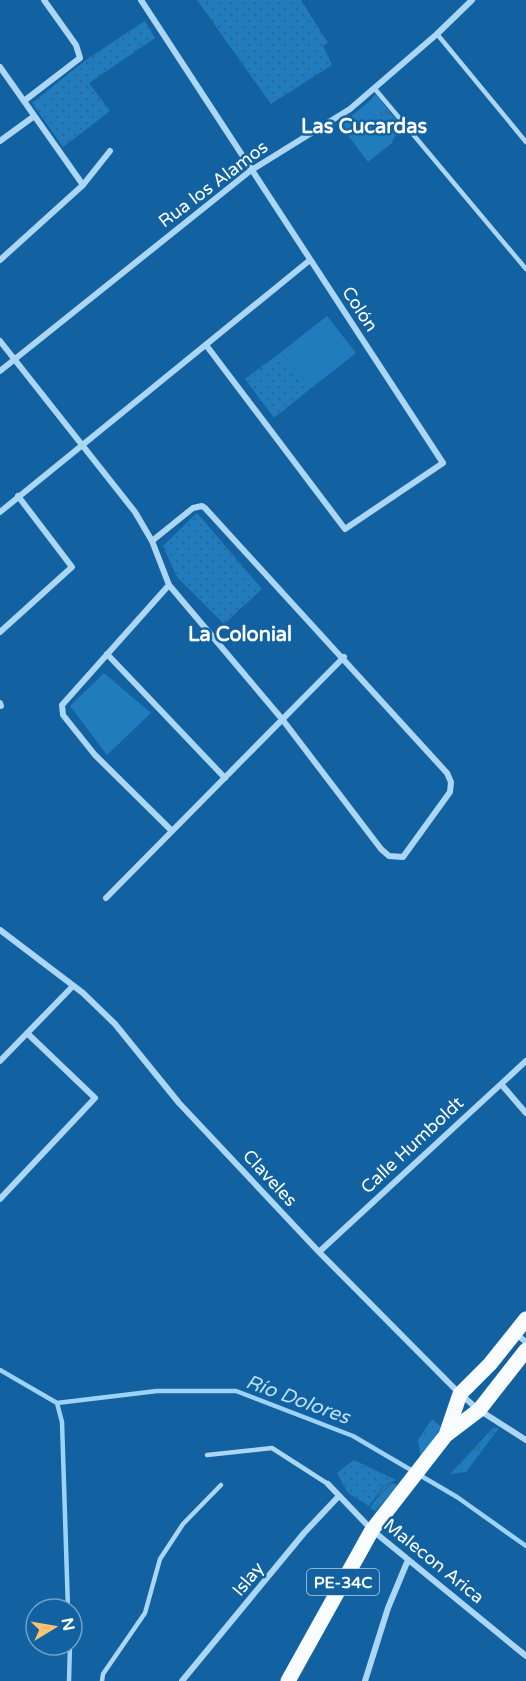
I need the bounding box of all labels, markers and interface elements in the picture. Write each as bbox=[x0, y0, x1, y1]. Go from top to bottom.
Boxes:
district label: Las Cucardas bbox=[301, 115, 427, 139]
street label: Rua los Alamos bbox=[154, 136, 272, 232]
street label: Colón bbox=[337, 282, 383, 336]
district label: La Colonial bbox=[188, 623, 292, 647]
street label: Calle Humboldt bbox=[356, 1092, 468, 1198]
street label: Claveles bbox=[238, 1145, 302, 1211]
water label: Río Dolores bbox=[242, 1370, 354, 1430]
street label: Malecon Arica bbox=[379, 1514, 489, 1608]
street label: Islay bbox=[227, 1557, 269, 1601]
road number: PE-34C bbox=[307, 1569, 379, 1595]
north arrow bbox=[24, 1597, 84, 1657]
text: N bbox=[57, 1616, 79, 1633]

